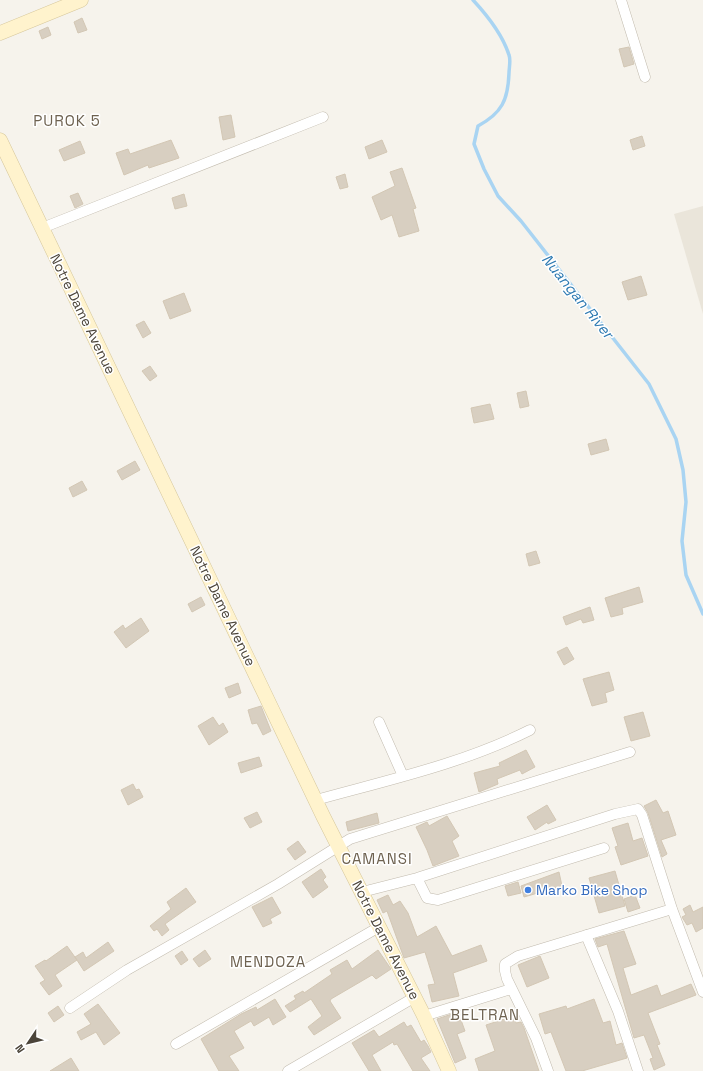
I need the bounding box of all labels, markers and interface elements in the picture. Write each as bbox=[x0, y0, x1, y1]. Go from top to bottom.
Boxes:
district label: PUROK 5 bbox=[33, 111, 101, 130]
water label: Nuangan River bbox=[538, 250, 619, 343]
street label: Notre Dame Avenue bbox=[46, 251, 120, 377]
street label: Notre Dame Avenue bbox=[186, 543, 260, 669]
district label: CAMANSI bbox=[341, 849, 413, 868]
street label: Notre Dame Avenue bbox=[348, 877, 424, 1003]
place label: Marko Bike Shop bbox=[536, 881, 647, 899]
marker: Marko Bike Shop bbox=[523, 885, 533, 895]
district label: MENDOZA bbox=[230, 952, 306, 971]
district label: BELTRAN bbox=[450, 1005, 520, 1024]
north arrow bbox=[8, 1023, 48, 1063]
text: N bbox=[12, 1042, 28, 1056]

